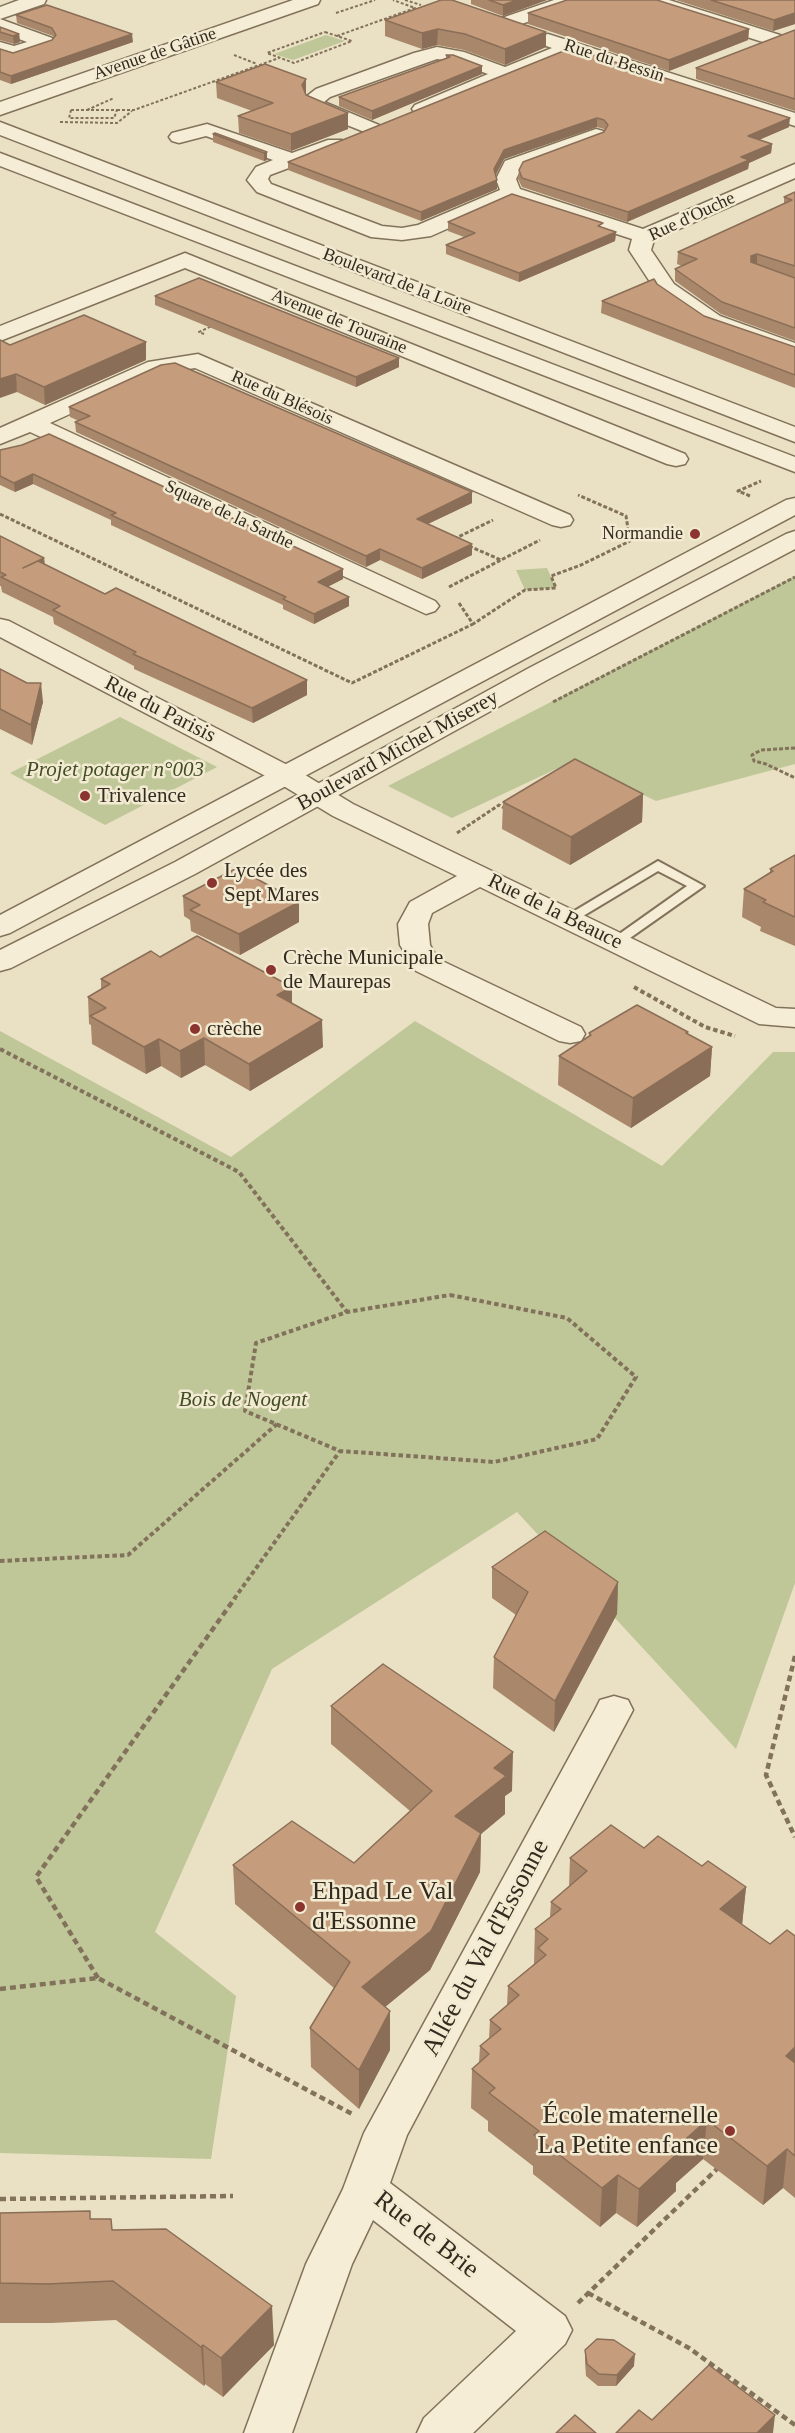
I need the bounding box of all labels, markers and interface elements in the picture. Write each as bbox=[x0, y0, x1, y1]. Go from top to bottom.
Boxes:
street label: Avenue de Gâtine bbox=[91, 23, 219, 85]
street label: Rue du Bessin bbox=[561, 35, 667, 87]
street label: Rue d'Ouche bbox=[645, 188, 739, 246]
street label: Boulevard de la Loire bbox=[320, 244, 474, 320]
street label: Avenue de Touraine bbox=[268, 285, 410, 359]
street label: Rue du Blésois bbox=[228, 366, 336, 430]
street label: Square de la Sarthe bbox=[161, 476, 297, 554]
place label: Normandie bbox=[602, 523, 683, 545]
marker: Normandie bbox=[688, 527, 702, 541]
street label: Rue du Parisis bbox=[100, 671, 220, 749]
street label: Boulevard Michel Miserey bbox=[293, 685, 503, 817]
park label: Projet potager n°003 bbox=[26, 757, 204, 783]
place label: Trivalence bbox=[97, 783, 186, 809]
marker: Trivalence bbox=[78, 789, 92, 803]
place label: Lycée des Sept Mares bbox=[224, 858, 319, 908]
street label: Rue de la Beauce bbox=[484, 869, 626, 955]
marker: Lycée des Sept Mares bbox=[205, 876, 219, 890]
place label: Crèche Municipale de Maurepas bbox=[283, 945, 443, 995]
marker: Crèche Municipale de Maurepas bbox=[264, 963, 278, 977]
place label: crèche bbox=[207, 1016, 262, 1042]
marker: crèche bbox=[188, 1022, 202, 1036]
park label: Bois de Nogent bbox=[179, 1387, 307, 1413]
street label: Allée du Val d'Essonne bbox=[416, 1834, 556, 2062]
place label: Ehpad Le Val d'Essonne bbox=[312, 1876, 454, 1937]
marker: Ehpad Le Val d'Essonne bbox=[293, 1900, 307, 1914]
place label: École maternelle La Petite enfance bbox=[538, 2100, 718, 2162]
marker: École maternelle La Petite enfance bbox=[723, 2124, 737, 2138]
street label: Rue de Brie bbox=[367, 2184, 485, 2286]

